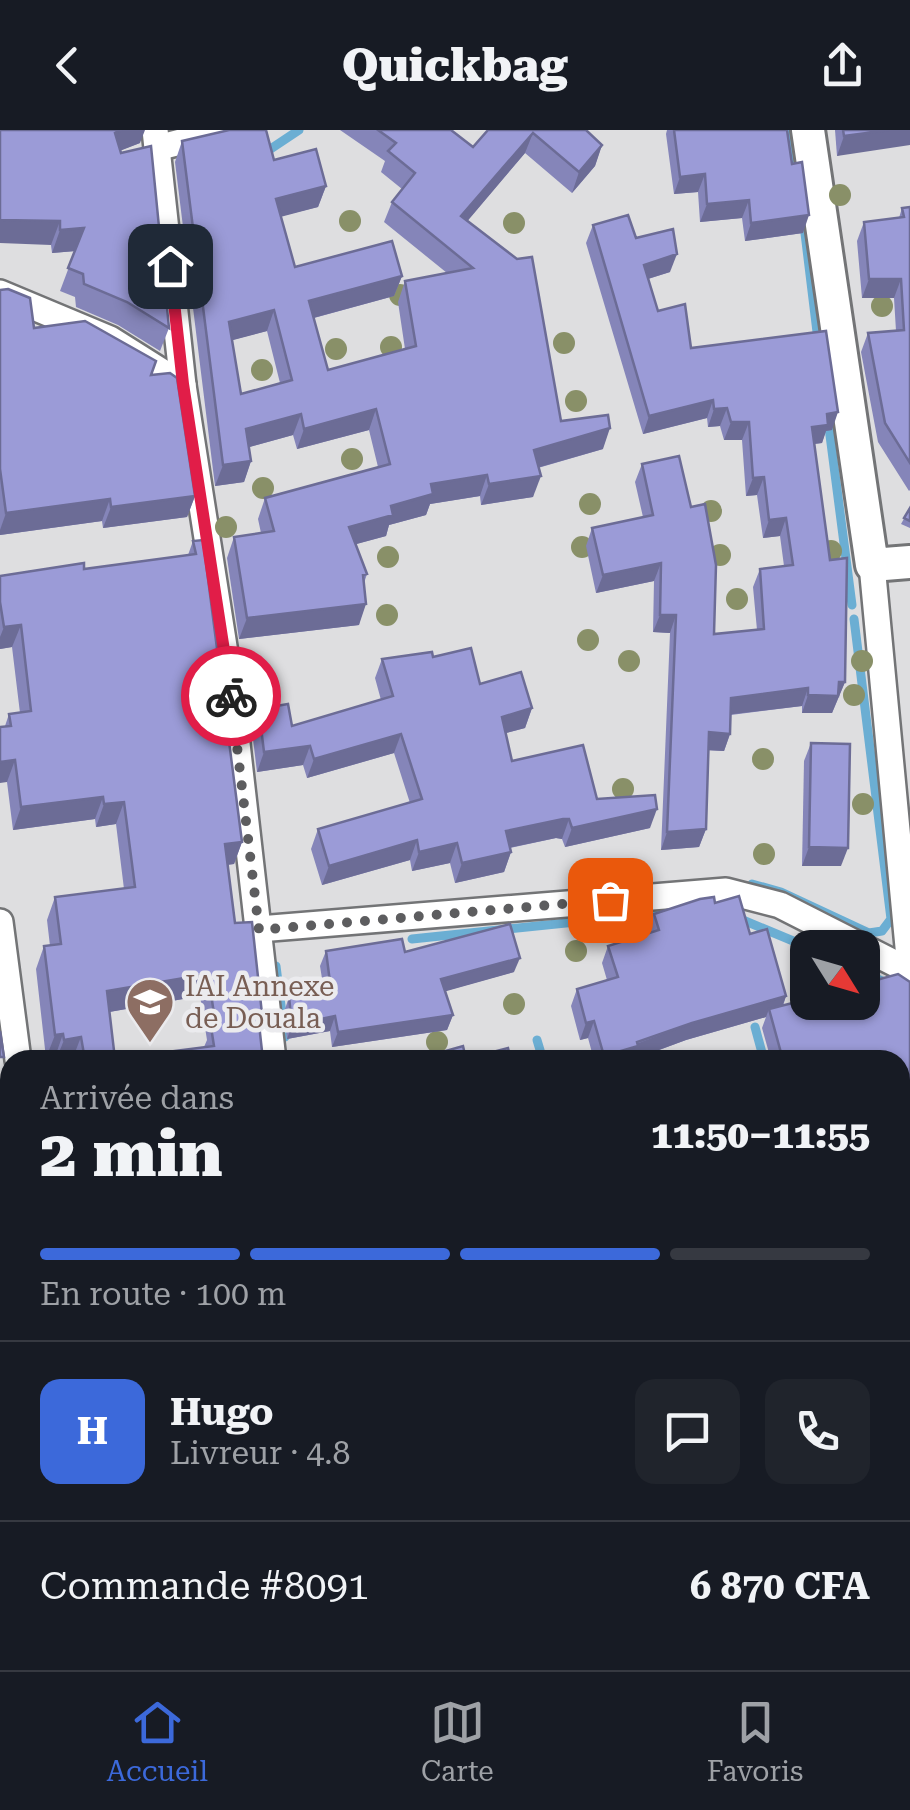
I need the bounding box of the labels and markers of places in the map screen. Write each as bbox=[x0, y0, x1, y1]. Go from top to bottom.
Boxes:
pin bbox=[128, 224, 213, 309]
pin bbox=[568, 858, 653, 943]
place label: IAI Annexe de Douala bbox=[185, 970, 335, 1035]
school or university icon: IAI Annexe de Douala bbox=[124, 976, 176, 1044]

